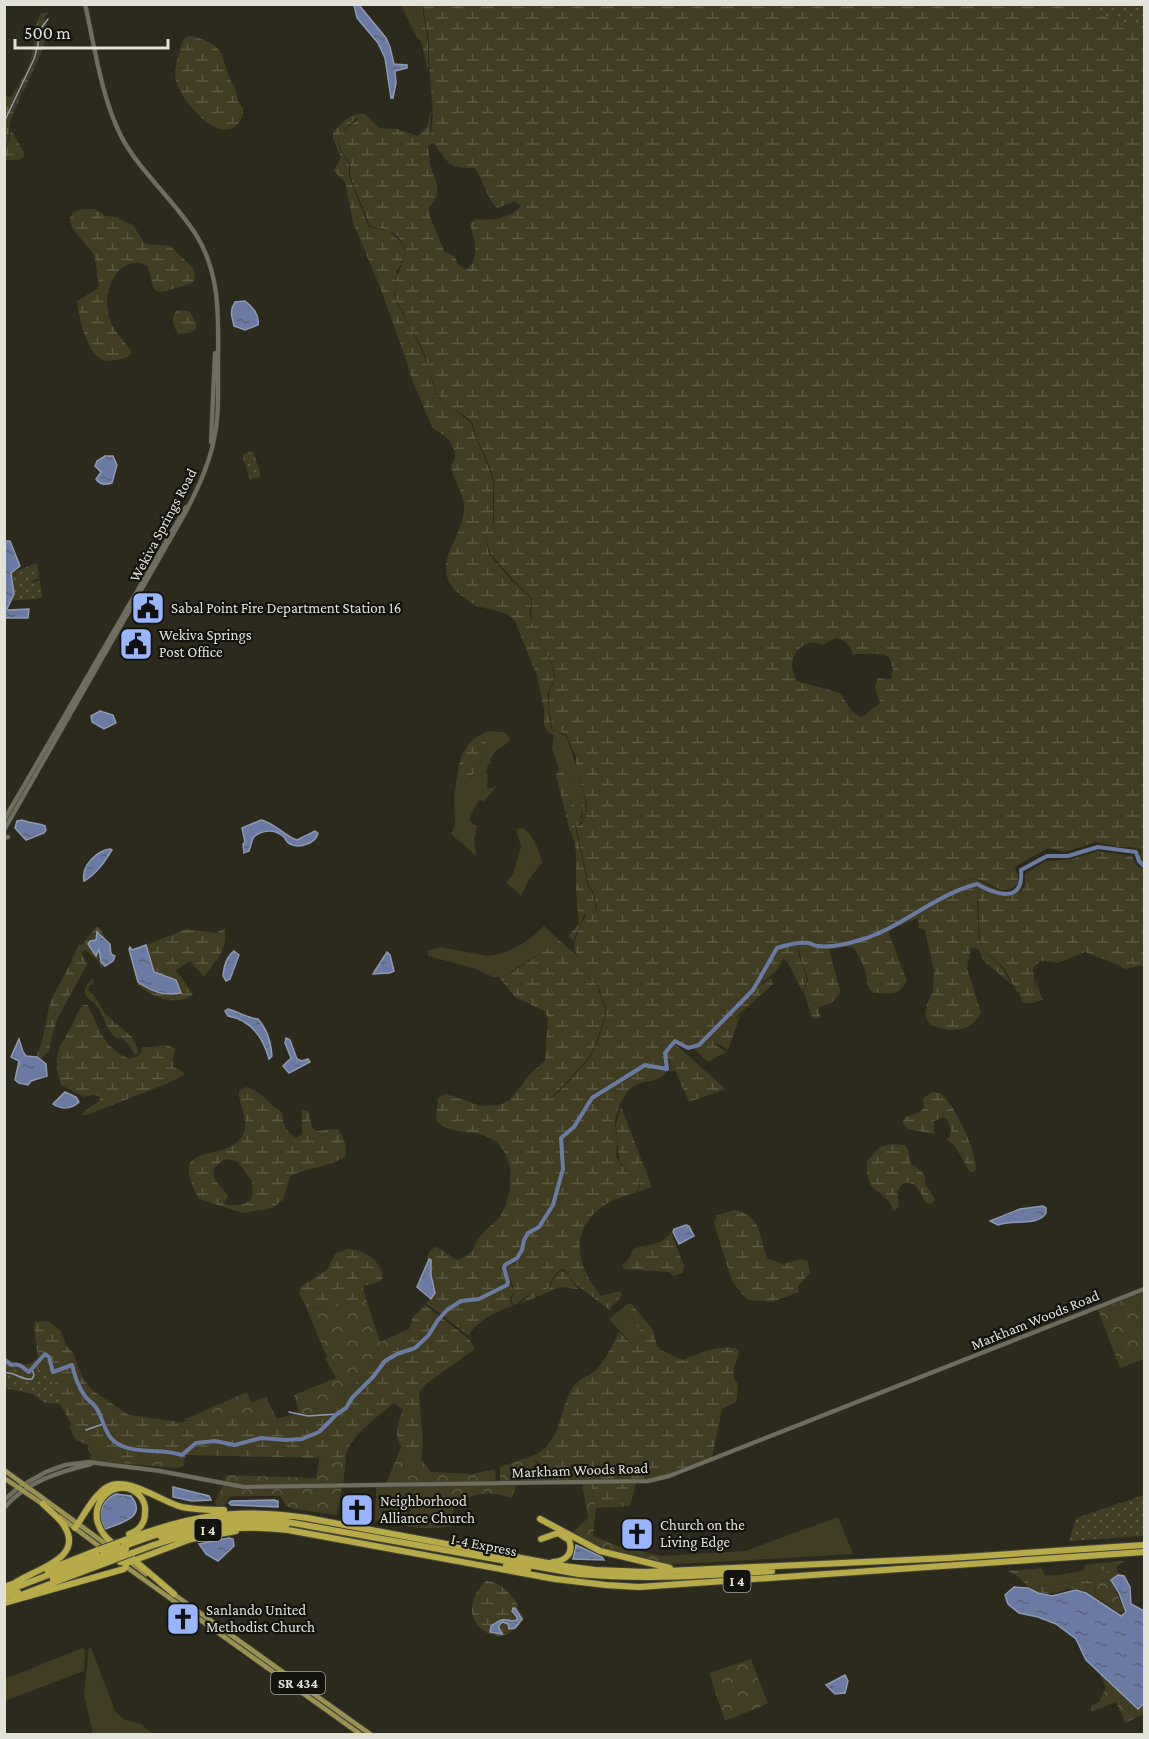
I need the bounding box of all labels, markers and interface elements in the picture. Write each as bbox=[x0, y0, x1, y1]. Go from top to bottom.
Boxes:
scale bar bbox=[15, 12, 168, 50]
text: 500 m bbox=[24, 23, 71, 43]
street label: Wekiva Springs Road bbox=[126, 466, 201, 585]
public building icon: Sabal Point Fire Department Station 16 bbox=[130, 590, 166, 626]
place label: Sabal Point Fire Department Station 16 bbox=[171, 600, 401, 617]
public building icon: Wekiva Springs Post Office bbox=[118, 626, 154, 662]
place label: Wekiva Springs Post Office bbox=[159, 627, 252, 660]
street label: Markham Woods Road bbox=[969, 1287, 1101, 1353]
street label: Markham Woods Road bbox=[511, 1460, 649, 1480]
church icon: Neighborhood Alliance Church bbox=[339, 1492, 375, 1528]
place label: Neighborhood Alliance Church bbox=[380, 1493, 475, 1526]
church icon: Church on the Living Edge bbox=[619, 1516, 655, 1552]
place label: Church on the Living Edge bbox=[660, 1517, 745, 1551]
road number: I 4 bbox=[194, 1519, 222, 1541]
street label: I-4 Express bbox=[449, 1531, 518, 1560]
road number: I 4 bbox=[724, 1570, 750, 1592]
church icon: Sanlando United Methodist Church bbox=[165, 1601, 201, 1637]
place label: Sanlando United Methodist Church bbox=[206, 1602, 315, 1635]
road number: SR 434 bbox=[271, 1672, 325, 1694]

